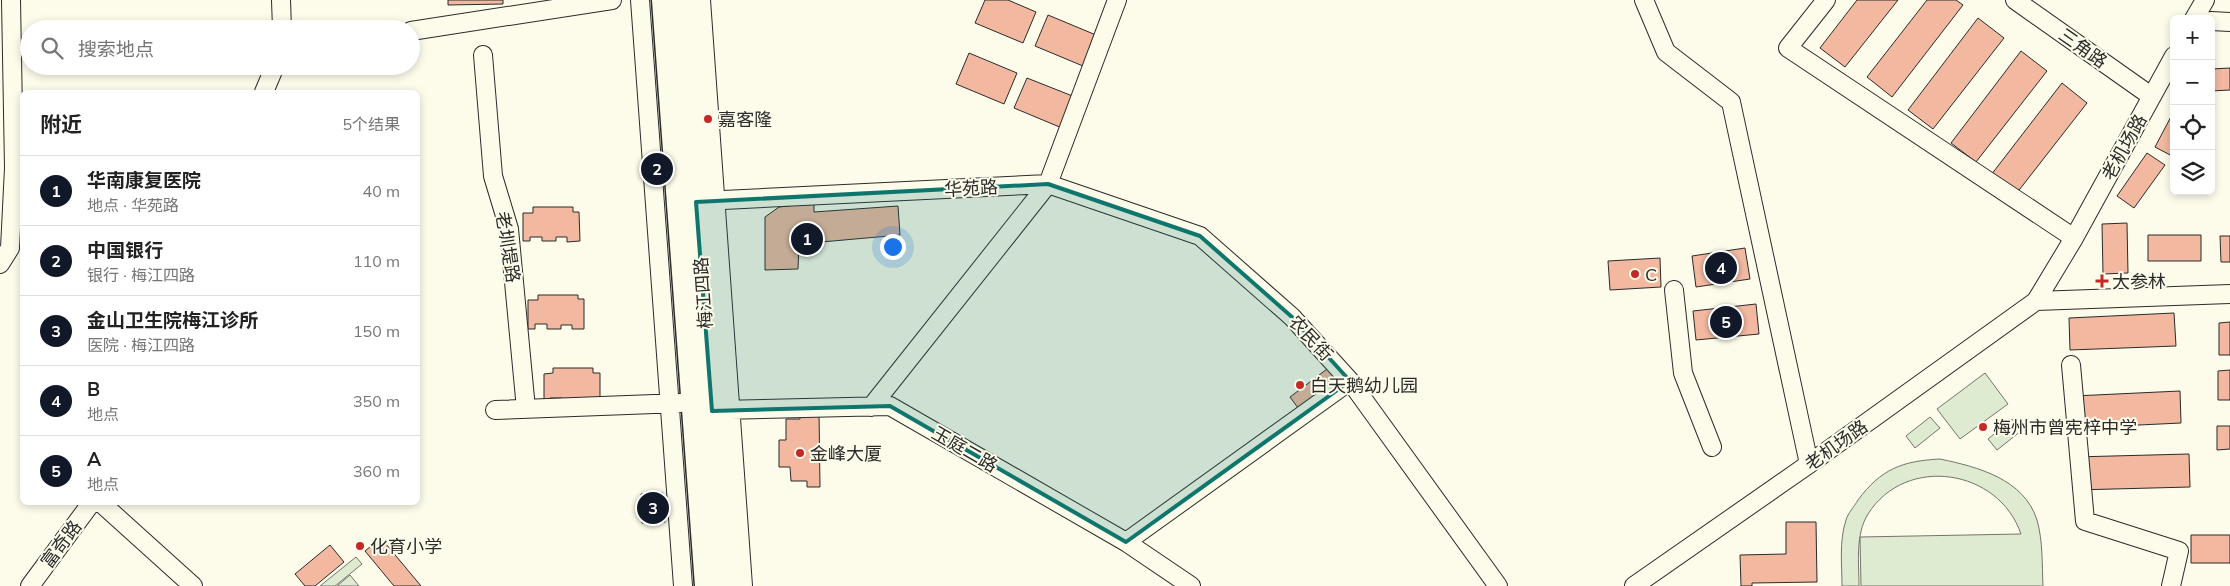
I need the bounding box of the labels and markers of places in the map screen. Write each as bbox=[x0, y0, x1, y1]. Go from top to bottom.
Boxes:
place label: 嘉客隆 bbox=[718, 108, 772, 131]
marker: 嘉客隆 bbox=[702, 113, 714, 125]
pin: 2 bbox=[641, 150, 673, 188]
pin: 1 bbox=[791, 220, 823, 258]
pin: 4 bbox=[1705, 249, 1737, 287]
place label: C bbox=[1645, 263, 1657, 286]
marker: C bbox=[1629, 268, 1641, 280]
place label: 大参林 bbox=[2112, 270, 2166, 293]
marker: 大参林 bbox=[2096, 275, 2108, 287]
pin: 5 bbox=[1710, 303, 1742, 341]
place label: 白天鹅幼儿园 bbox=[1310, 374, 1418, 397]
marker: 白天鹅幼儿园 bbox=[1294, 379, 1306, 391]
place label: 梅州市曾宪梓中学 bbox=[1993, 416, 2137, 439]
marker: 梅州市曾宪梓中学 bbox=[1977, 421, 1989, 433]
place label: 金峰大厦 bbox=[810, 442, 882, 465]
marker: 金峰大厦 bbox=[794, 447, 806, 459]
pin: 3 bbox=[637, 489, 669, 527]
place label: 化育小学 bbox=[370, 535, 442, 558]
marker: 化育小学 bbox=[354, 540, 366, 552]

